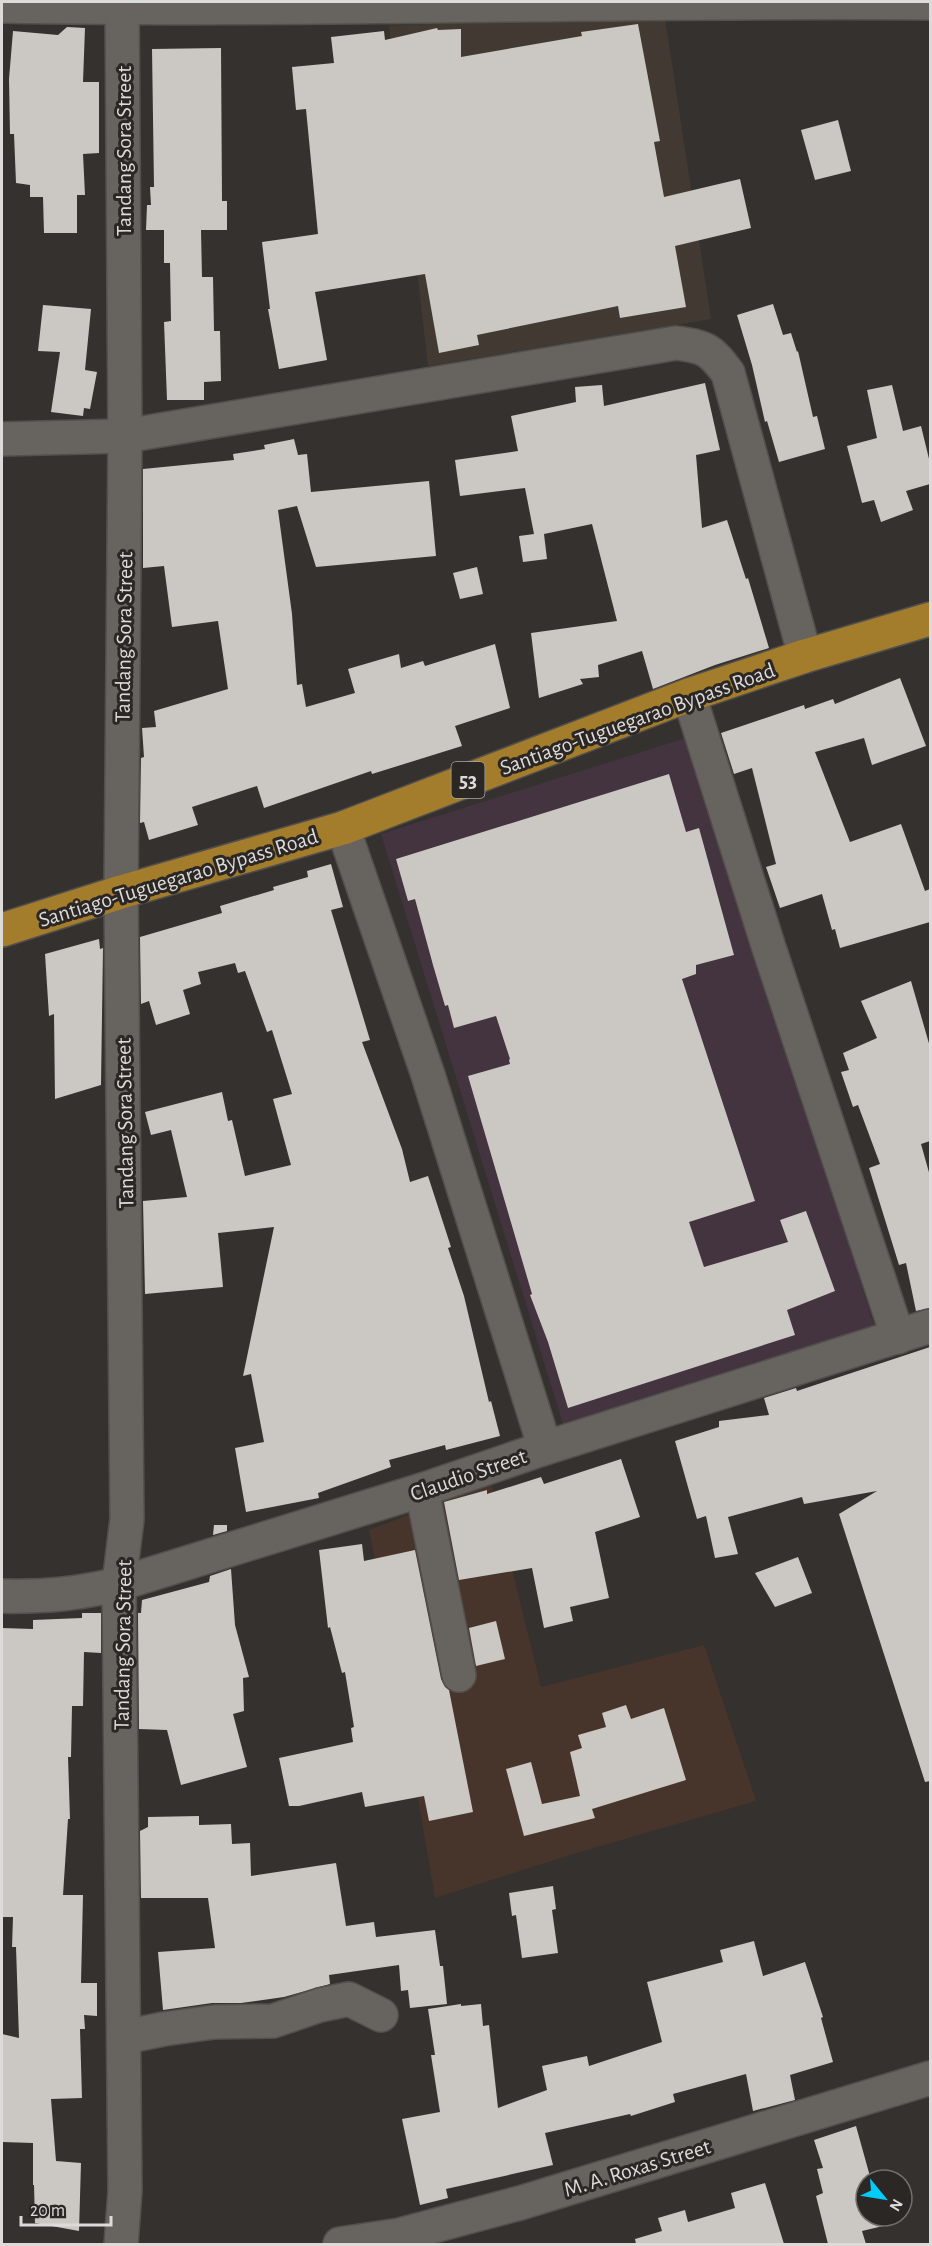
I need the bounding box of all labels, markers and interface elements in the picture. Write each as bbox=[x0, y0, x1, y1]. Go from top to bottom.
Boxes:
street label: Tandang Sora Street bbox=[113, 66, 135, 236]
street label: Tandang Sora Street bbox=[112, 552, 136, 723]
street label: Santiago-Tuguegarao Bypass Road bbox=[497, 659, 778, 779]
road number: 53 bbox=[452, 762, 484, 798]
street label: Santiago-Tuguegarao Bypass Road bbox=[36, 825, 321, 931]
street label: Tandang Sora Street bbox=[113, 1037, 137, 1208]
street label: Claudio Street bbox=[407, 1445, 529, 1505]
street label: Tandang Sora Street bbox=[111, 1560, 135, 1731]
street label: M. A. Roxas Street bbox=[561, 2135, 713, 2201]
north arrow bbox=[854, 2168, 914, 2228]
scale bar bbox=[21, 2189, 111, 2227]
text: N bbox=[886, 2196, 906, 2214]
text: 20 m bbox=[30, 2202, 65, 2220]

